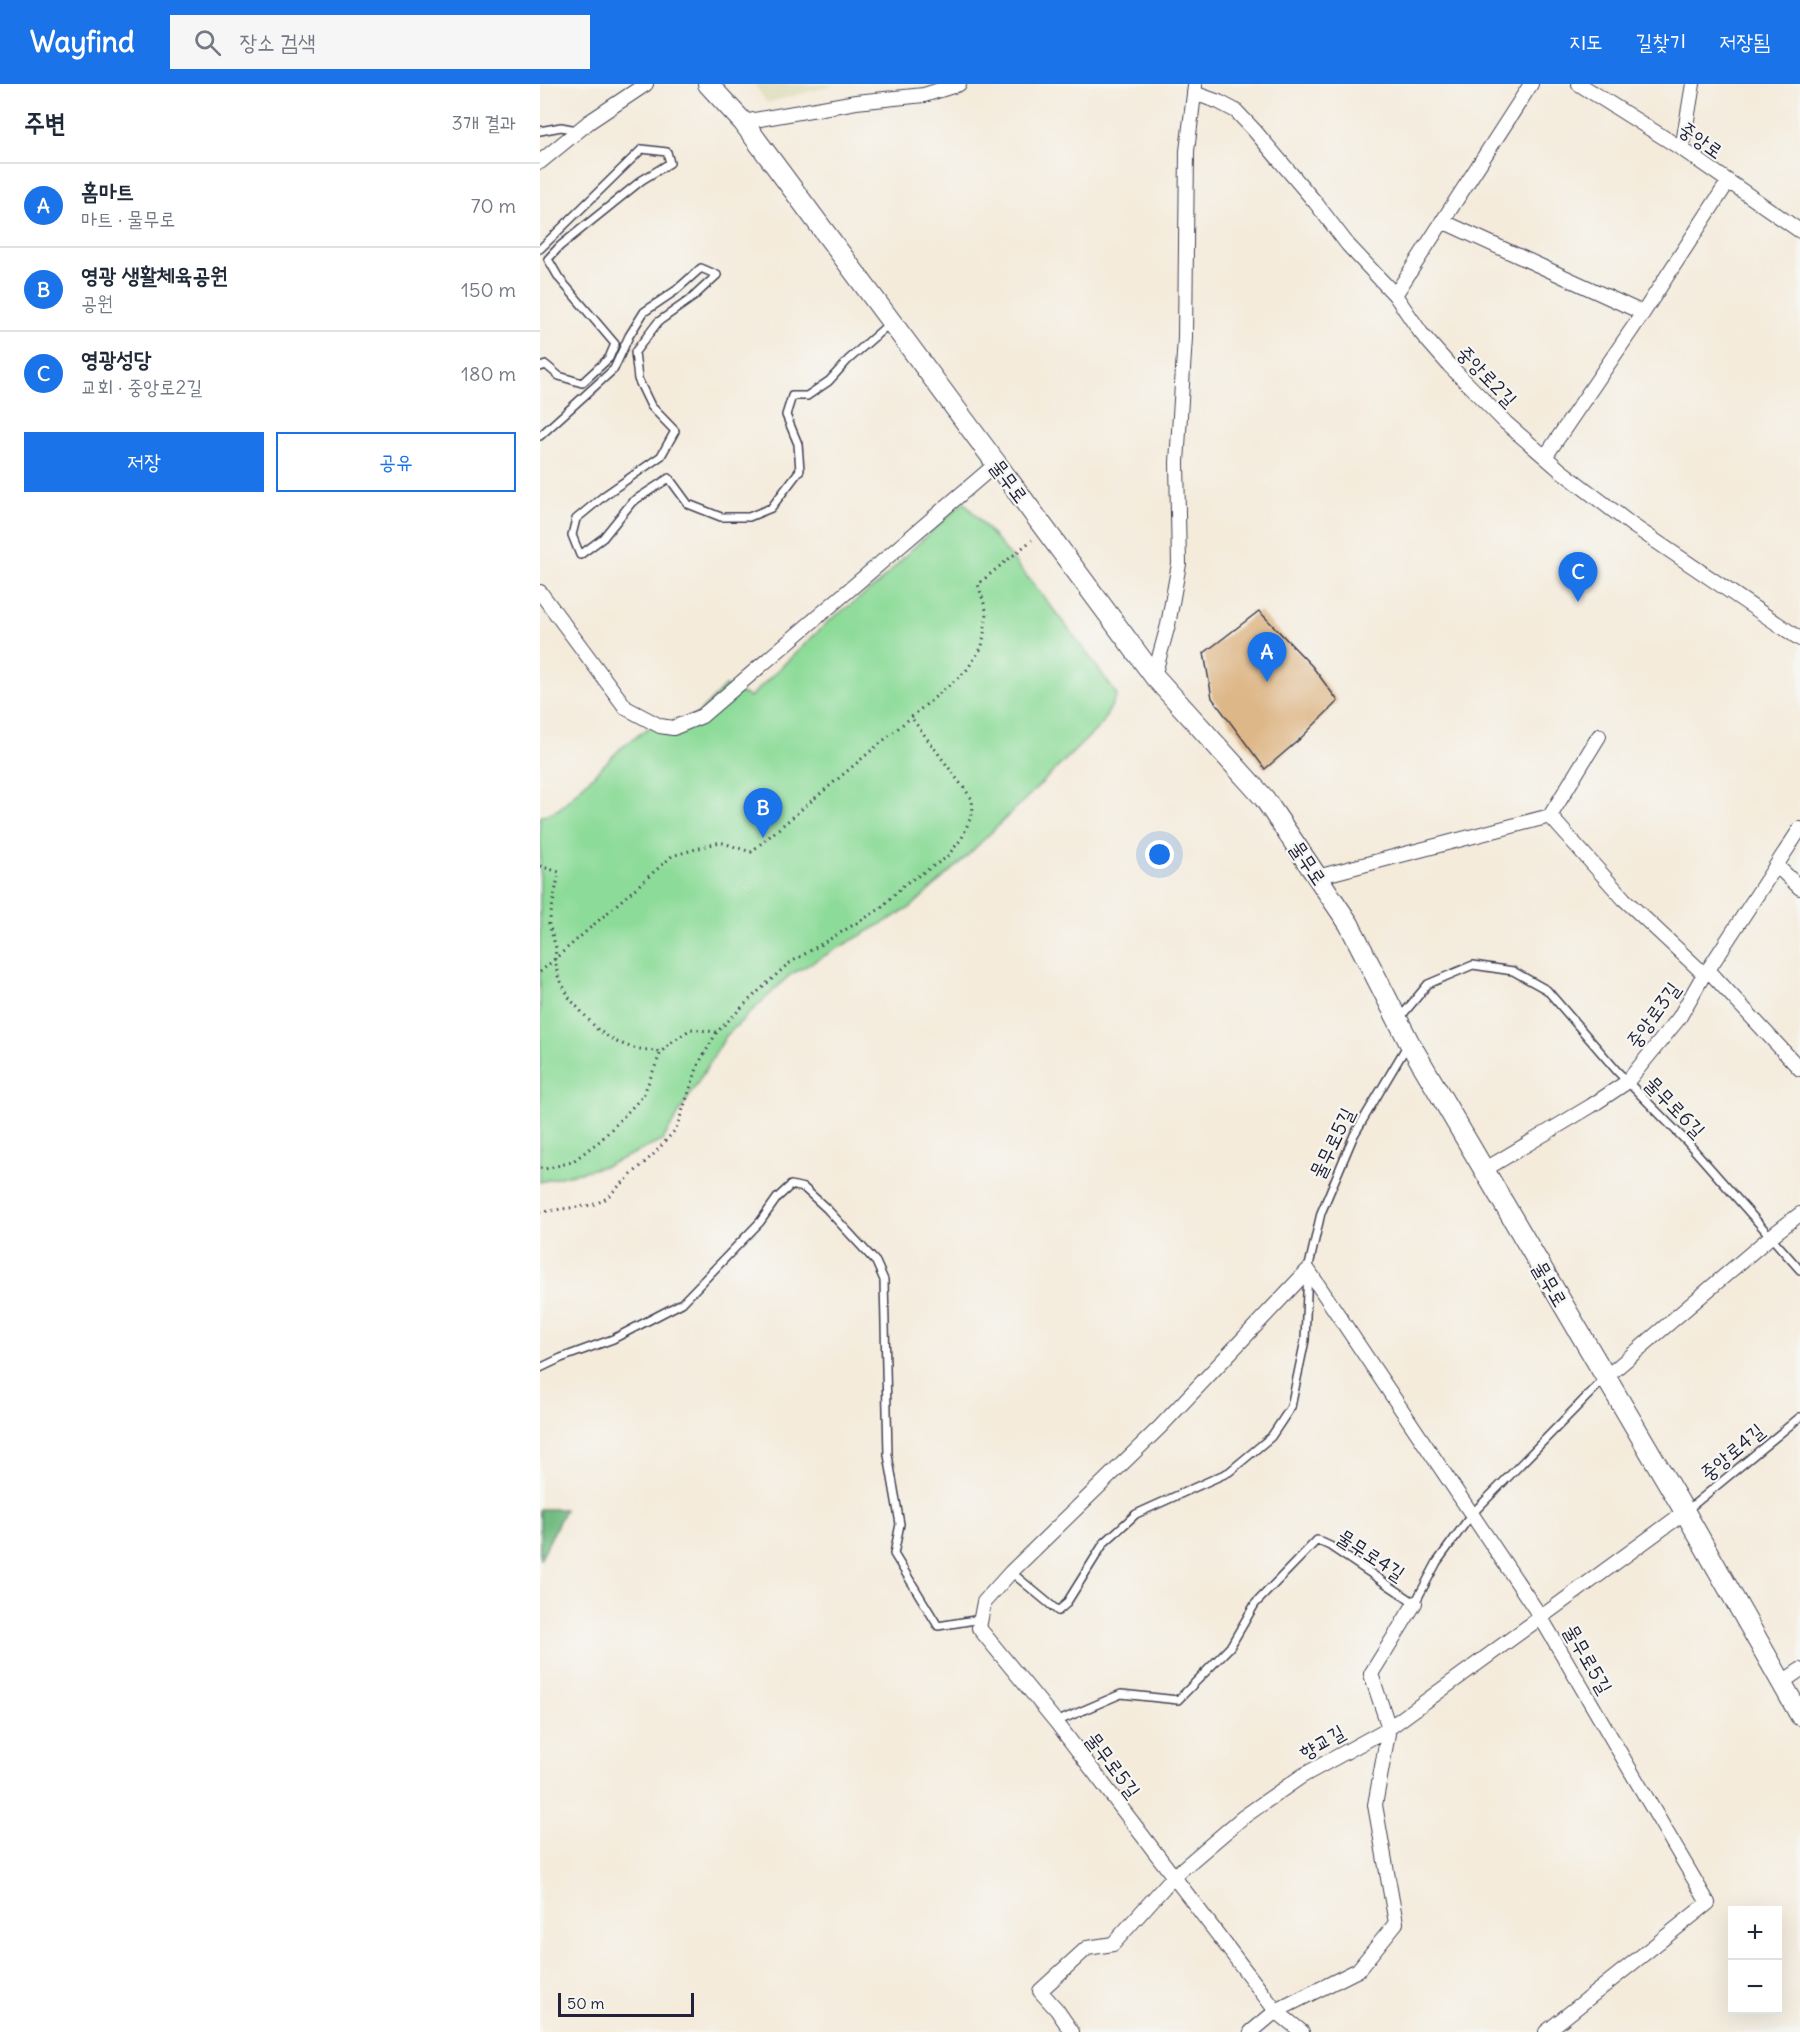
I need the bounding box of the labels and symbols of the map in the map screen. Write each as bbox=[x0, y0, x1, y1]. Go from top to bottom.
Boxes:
street label: 중앙로 bbox=[1674, 116, 1728, 164]
street label: 중앙로2길 bbox=[1452, 340, 1523, 411]
street label: 물무로 bbox=[985, 454, 1034, 508]
pin: C bbox=[1558, 552, 1598, 602]
pin: A bbox=[1248, 632, 1286, 682]
pin: B bbox=[744, 788, 782, 838]
street label: 물무로 bbox=[1285, 836, 1332, 890]
your location bbox=[1145, 840, 1174, 869]
street label: 중앙로3길 bbox=[1620, 977, 1685, 1053]
street label: 물무로6길 bbox=[1640, 1071, 1711, 1143]
street label: 물무로5길 bbox=[1304, 1103, 1359, 1182]
street label: 물무로 bbox=[1528, 1257, 1573, 1311]
street label: 중앙로4길 bbox=[1695, 1418, 1769, 1486]
street label: 물무로4길 bbox=[1333, 1523, 1410, 1586]
street label: 물무로5길 bbox=[1559, 1620, 1618, 1698]
street label: 향교길 bbox=[1295, 1719, 1349, 1764]
street label: 물무로5길 bbox=[1081, 1727, 1146, 1803]
scale bar bbox=[558, 1990, 694, 2018]

